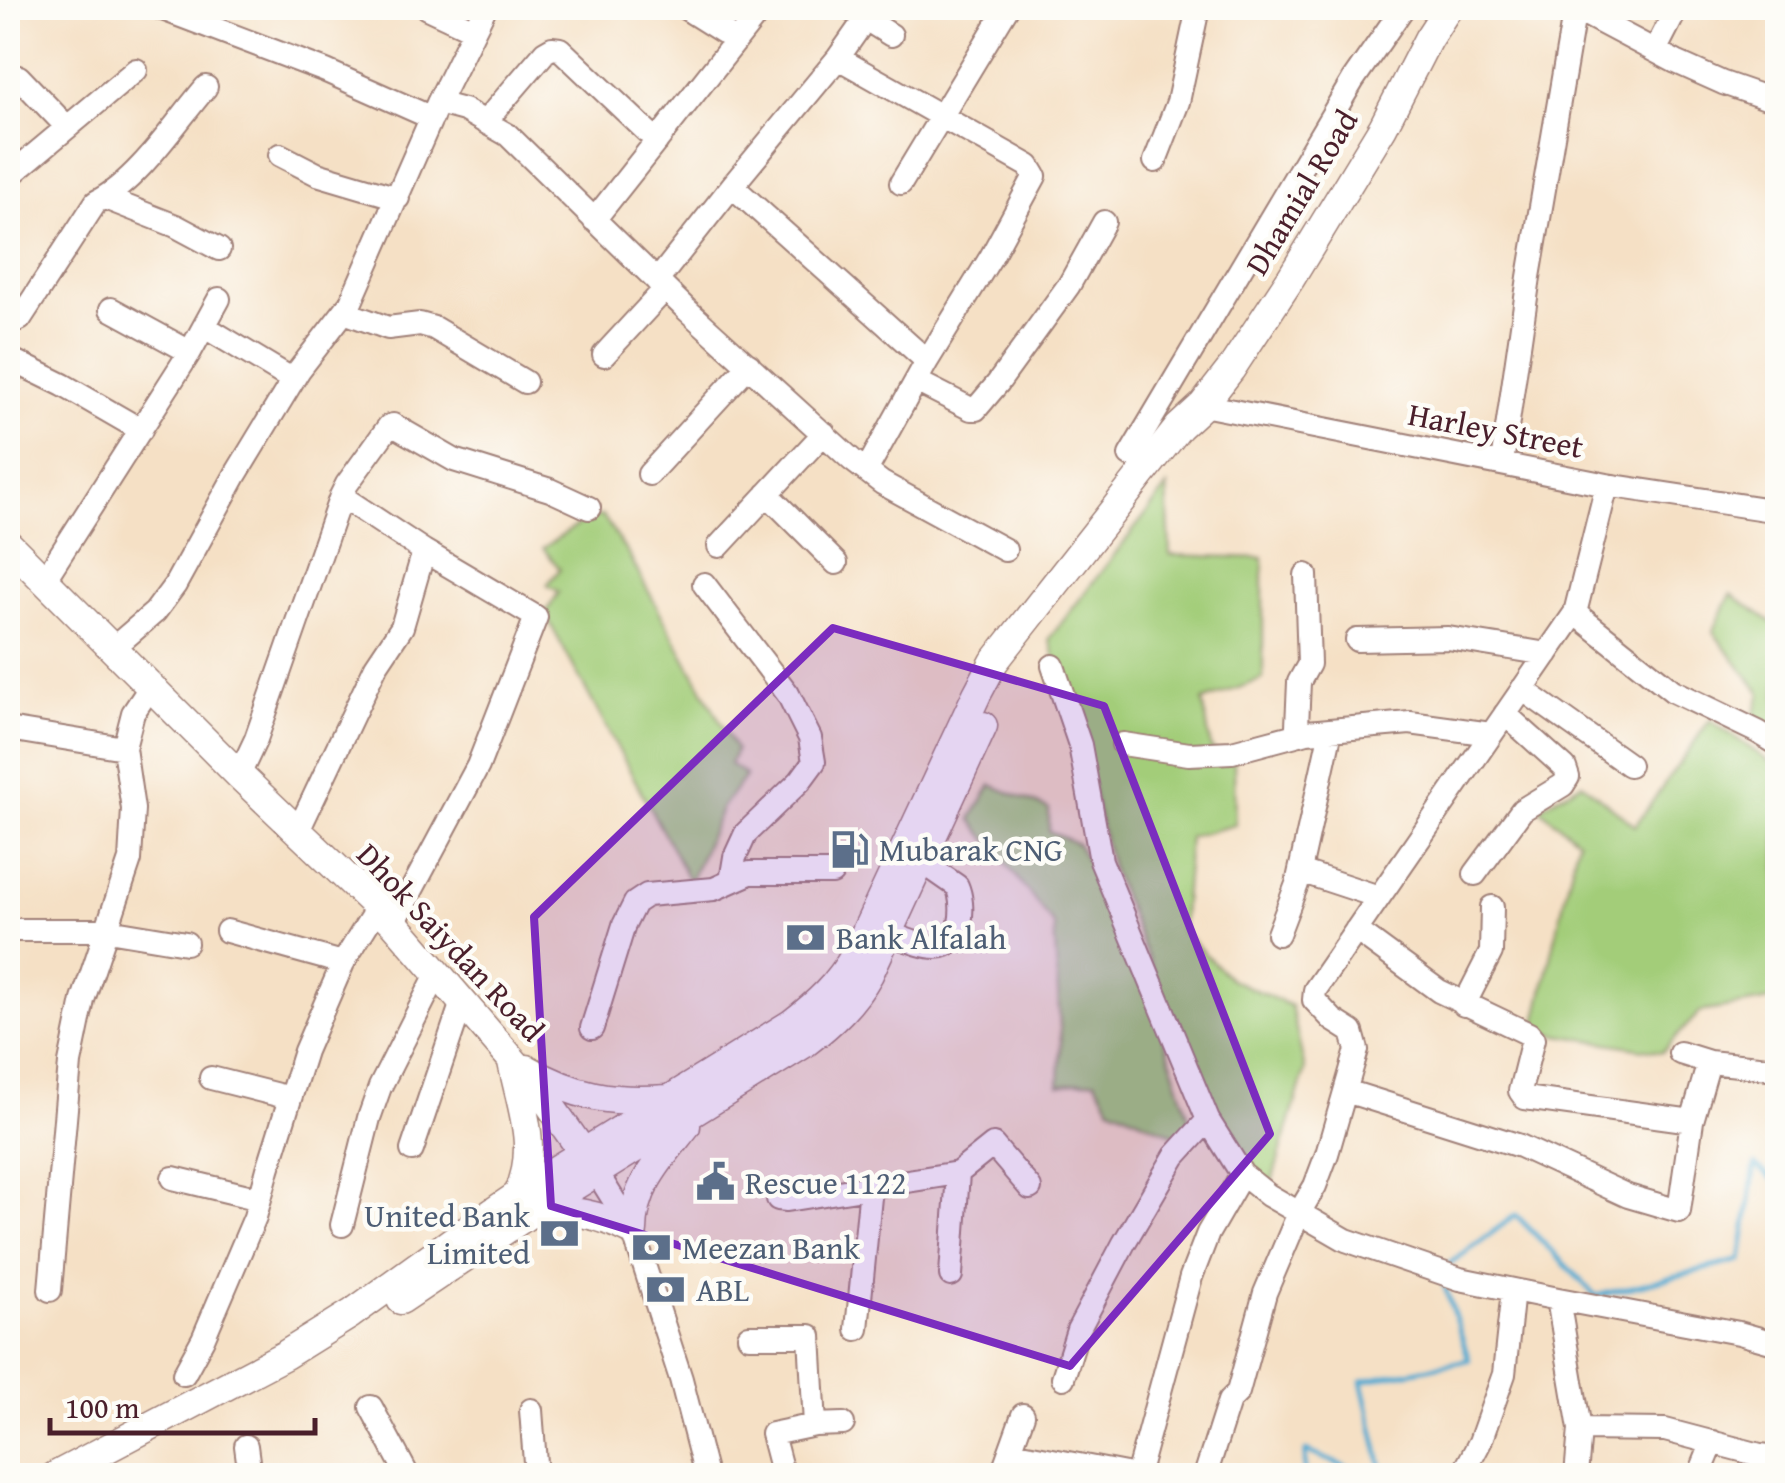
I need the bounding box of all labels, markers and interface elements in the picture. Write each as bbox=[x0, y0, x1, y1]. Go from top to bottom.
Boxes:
street label: Dhamial Road bbox=[1233, 100, 1369, 284]
street label: Harley Street bbox=[1404, 390, 1588, 470]
place label: Mubarak CNG bbox=[879, 826, 1063, 873]
fuel station icon: Mubarak CNG bbox=[828, 828, 870, 870]
street label: Dhok Saiydan Road bbox=[346, 832, 556, 1052]
place label: Bank Alfalah bbox=[836, 914, 1006, 961]
bank icon: Bank Alfalah bbox=[785, 916, 827, 958]
place label: Rescue 1122 bbox=[745, 1159, 906, 1206]
public building icon: Rescue 1122 bbox=[694, 1161, 736, 1203]
place label: United Bank Limited bbox=[364, 1192, 531, 1276]
bank icon: United Bank Limited bbox=[539, 1212, 581, 1254]
place label: Meezan Bank bbox=[682, 1224, 861, 1271]
bank icon: Meezan Bank bbox=[631, 1226, 673, 1268]
place label: ABL bbox=[696, 1266, 750, 1313]
bank icon: ABL bbox=[645, 1268, 687, 1310]
scale bar bbox=[50, 1373, 315, 1435]
text: 100 m bbox=[65, 1385, 140, 1429]

